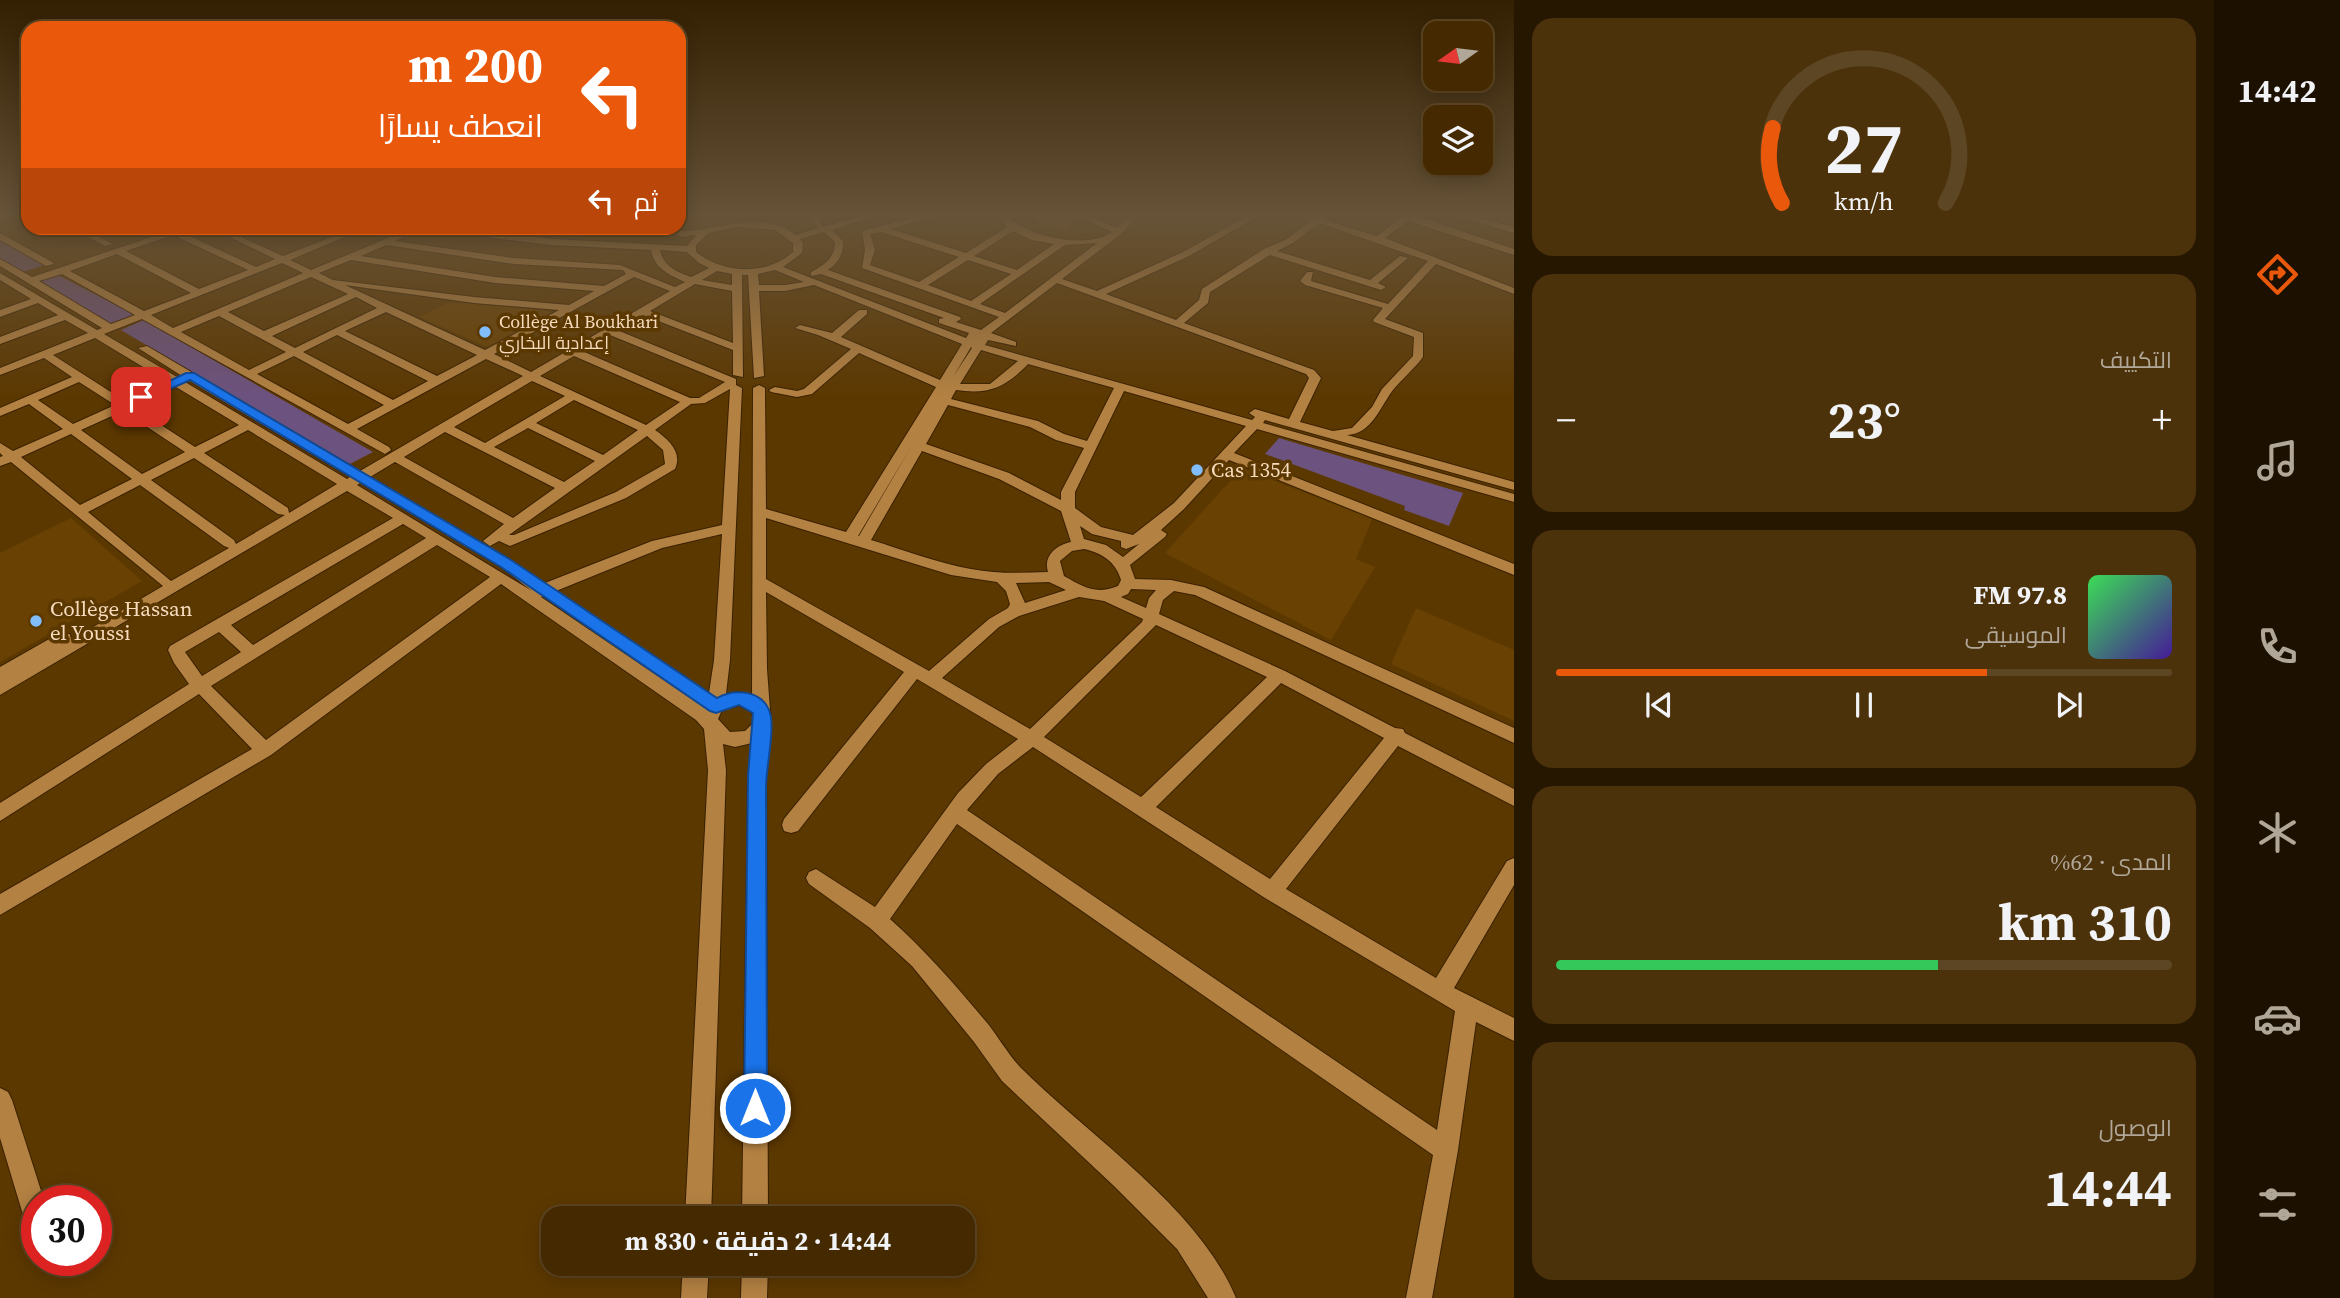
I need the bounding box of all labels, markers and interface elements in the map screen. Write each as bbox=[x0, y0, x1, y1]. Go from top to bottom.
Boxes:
north arrow bbox=[1423, 21, 1493, 91]
map controls bbox=[1423, 21, 1493, 175]
text: 200 m bbox=[408, 31, 543, 98]
icon: left bbox=[567, 49, 658, 140]
text: 14:42 bbox=[2238, 69, 2317, 113]
text: 27 bbox=[1825, 98, 1903, 197]
text: انعطف يسارًا bbox=[378, 104, 543, 148]
button: layers bbox=[1423, 105, 1493, 175]
icon: left bbox=[582, 182, 620, 220]
text: ثم bbox=[634, 184, 658, 220]
text: km/h bbox=[1834, 184, 1894, 218]
icon: directions bbox=[2253, 250, 2302, 299]
place label: Collège Al Boukhari إعدادية البخاري bbox=[499, 309, 658, 357]
marker: Collège Al Boukhari إعدادية البخاري bbox=[477, 324, 493, 340]
text: التكييف bbox=[2100, 344, 2172, 376]
pin bbox=[111, 367, 171, 427]
icon: arrive bbox=[122, 378, 160, 416]
text: 23° bbox=[1827, 384, 1901, 455]
text: − bbox=[1556, 394, 1576, 446]
text: + bbox=[2152, 394, 2172, 446]
icon: music bbox=[2253, 436, 2302, 485]
place label: Cas 1354 bbox=[1211, 455, 1291, 484]
marker: Cas 1354 bbox=[1189, 462, 1205, 478]
text: 97.8 FM bbox=[1973, 577, 2067, 613]
place label: Collège Hassan el Youssi bbox=[50, 594, 193, 647]
marker: Collège Hassan el Youssi bbox=[28, 613, 44, 629]
text: الموسيقى bbox=[1965, 619, 2067, 651]
icon: phone bbox=[2253, 622, 2302, 671]
icon: previous bbox=[1640, 686, 1678, 724]
icon: pause bbox=[1845, 686, 1883, 724]
icon: next bbox=[2050, 686, 2088, 724]
icon: climate bbox=[2253, 808, 2302, 857]
text: المدى · 62% bbox=[2050, 846, 2172, 878]
text: 310 km bbox=[1998, 886, 2172, 957]
icon: car bbox=[2253, 994, 2302, 1043]
position arrow bbox=[718, 1071, 792, 1145]
text: الوصول bbox=[2099, 1112, 2172, 1144]
text: 14:44 bbox=[2044, 1152, 2172, 1223]
icon: filters bbox=[2253, 1180, 2302, 1229]
speed limit sign: 30 bbox=[21, 1185, 112, 1276]
text: 14:44 · 2 دقيقة · 830 m bbox=[625, 1223, 891, 1259]

